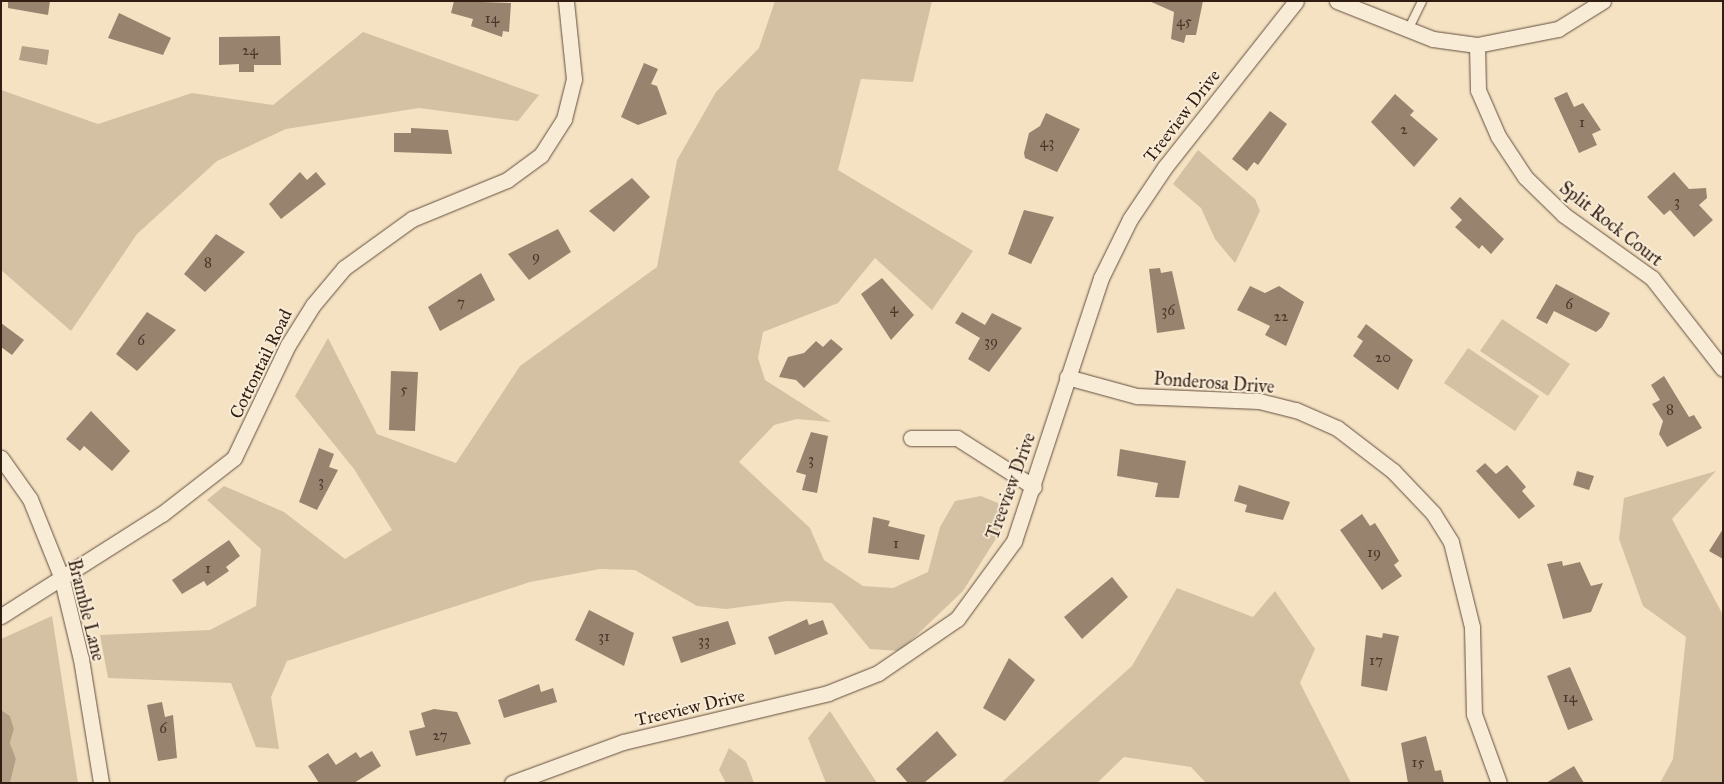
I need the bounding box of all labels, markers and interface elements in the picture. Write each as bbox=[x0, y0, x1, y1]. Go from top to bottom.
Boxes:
house number: 14 bbox=[485, 10, 499, 28]
house number: 45 bbox=[1176, 13, 1192, 31]
house number: 24 bbox=[242, 42, 258, 60]
street label: Treeview Drive bbox=[1139, 65, 1225, 167]
house number: 1 bbox=[1579, 114, 1585, 132]
house number: 2 bbox=[1400, 121, 1408, 139]
house number: 43 bbox=[1040, 134, 1054, 152]
street label: Split Rock Court bbox=[1555, 177, 1667, 271]
house number: 3 bbox=[1674, 193, 1680, 211]
house number: 9 bbox=[532, 248, 540, 266]
house number: 8 bbox=[204, 254, 212, 272]
house number: 7 bbox=[457, 294, 465, 312]
house number: 6 bbox=[1565, 296, 1573, 314]
house number: 4 bbox=[890, 300, 898, 318]
house number: 36 bbox=[1161, 302, 1175, 320]
street label: Cottontail Road bbox=[225, 306, 297, 422]
house number: 22 bbox=[1274, 308, 1288, 326]
house number: 6 bbox=[137, 332, 145, 350]
house number: 39 bbox=[984, 333, 998, 351]
house number: 20 bbox=[1375, 349, 1391, 367]
street label: Ponderosa Drive bbox=[1153, 368, 1275, 398]
house number: 5 bbox=[401, 381, 407, 399]
house number: 8 bbox=[1666, 401, 1674, 419]
street label: Treeview Drive bbox=[982, 430, 1040, 542]
house number: 3 bbox=[808, 451, 814, 469]
house number: 3 bbox=[318, 473, 324, 491]
house number: 1 bbox=[893, 535, 899, 553]
house number: 19 bbox=[1367, 544, 1381, 562]
street label: Bramble Lane bbox=[63, 557, 109, 663]
house number: 1 bbox=[205, 560, 211, 578]
house number: 31 bbox=[598, 628, 610, 646]
house number: 33 bbox=[698, 632, 710, 650]
house number: 17 bbox=[1369, 652, 1383, 670]
street label: Treeview Drive bbox=[633, 685, 747, 731]
house number: 14 bbox=[1563, 689, 1577, 707]
house number: 6 bbox=[159, 720, 167, 738]
house number: 27 bbox=[432, 727, 448, 745]
house number: 15 bbox=[1412, 754, 1424, 772]

